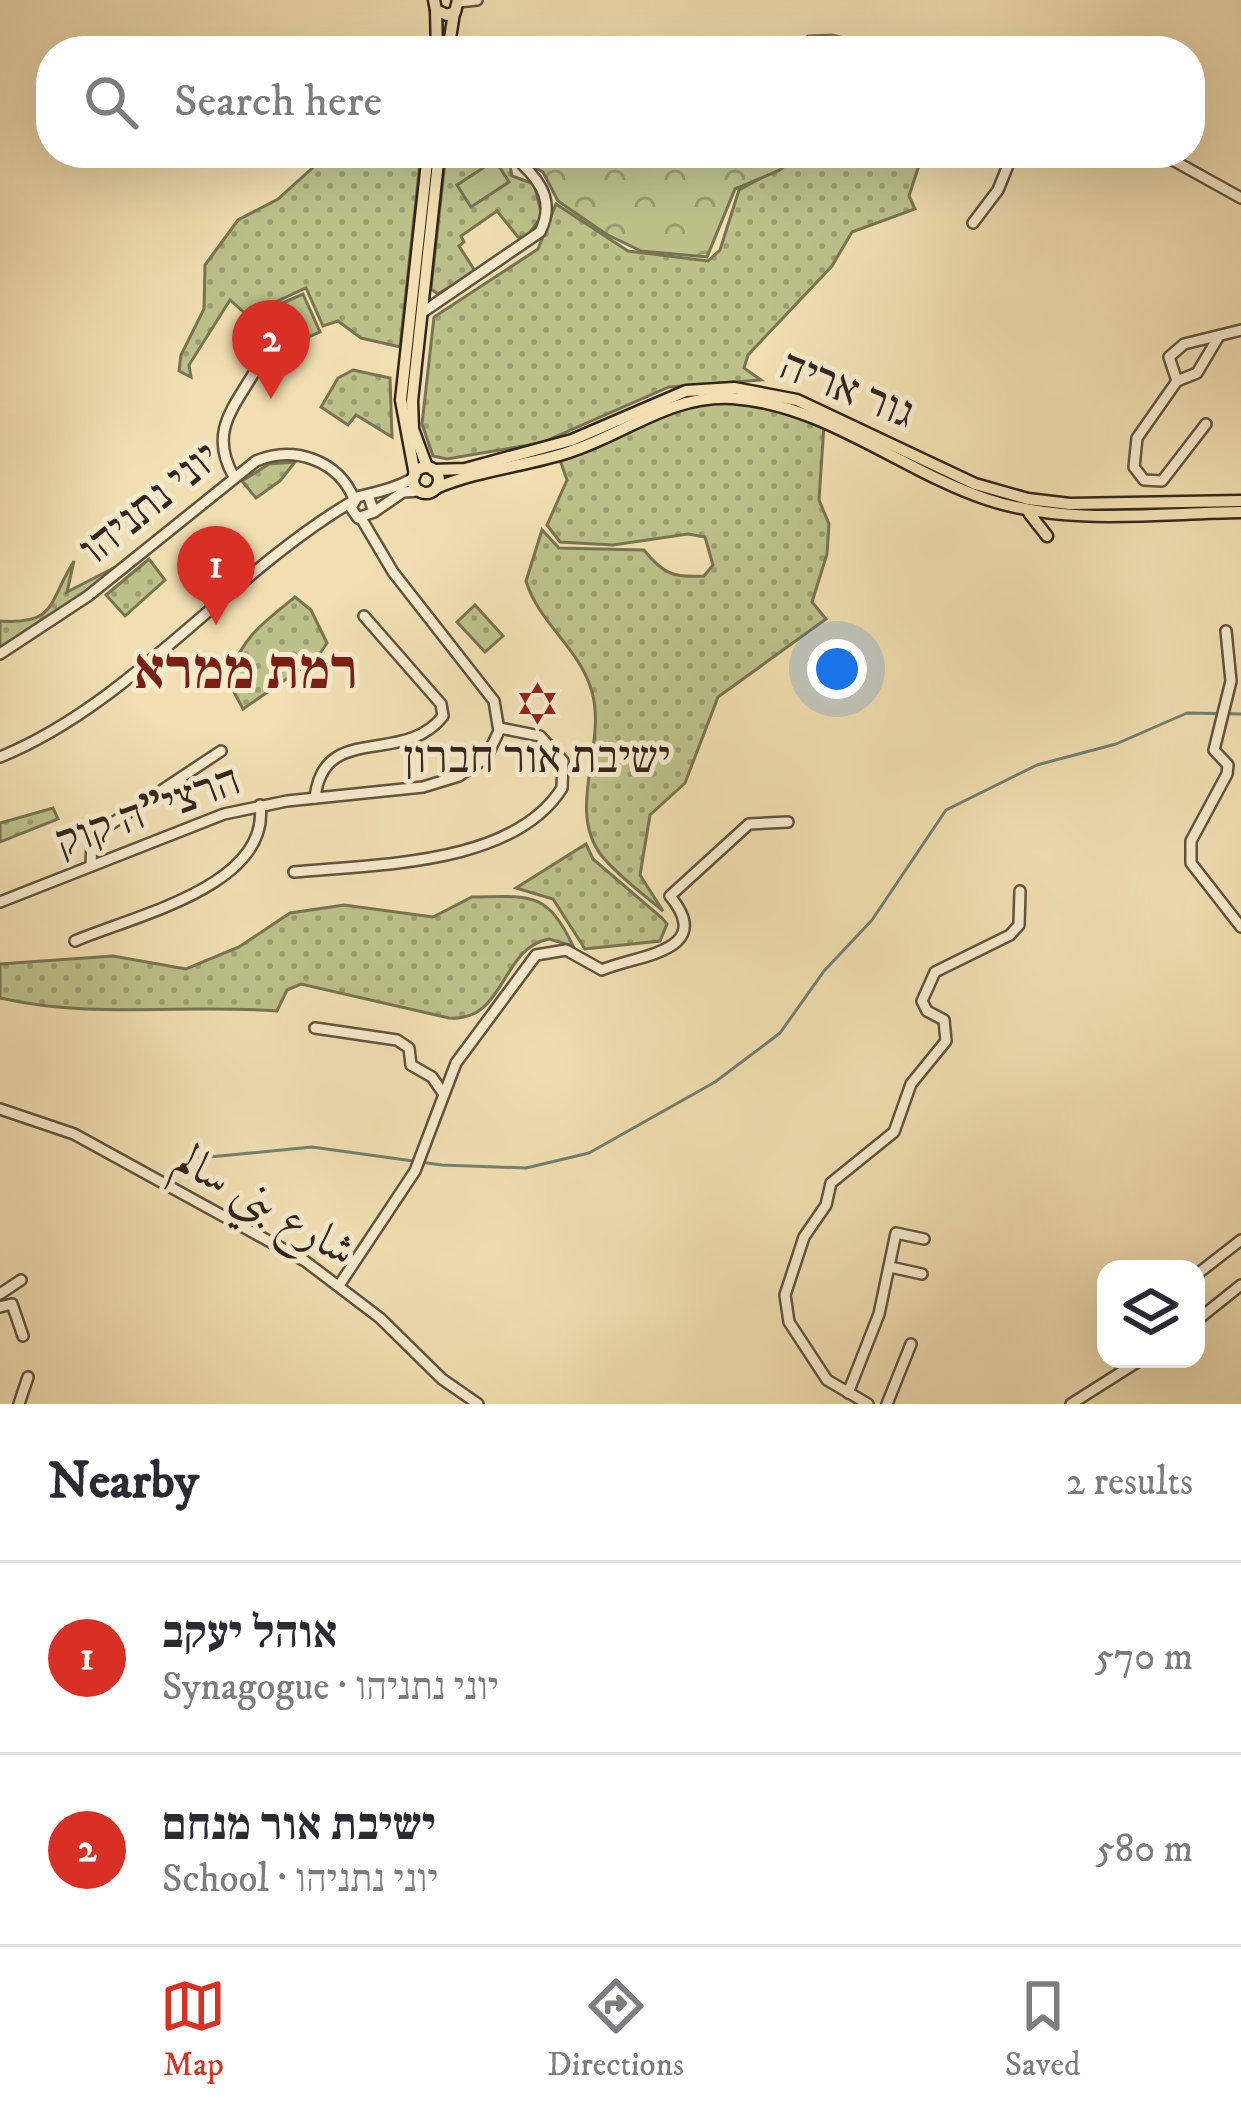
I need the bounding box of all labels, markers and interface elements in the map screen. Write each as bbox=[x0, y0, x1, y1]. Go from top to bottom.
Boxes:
search box bbox=[36, 36, 1205, 168]
icon: search bbox=[78, 69, 144, 135]
text: Search here bbox=[174, 74, 382, 130]
pin: 2 bbox=[232, 300, 310, 399]
street label: גור אריה bbox=[771, 338, 923, 442]
street label: יוני נתניהו bbox=[68, 430, 232, 578]
pin: 1 bbox=[177, 526, 255, 625]
district label: רמת ממרא bbox=[134, 636, 358, 707]
your location bbox=[807, 639, 867, 699]
synagogue icon: ישיבת אור חברון bbox=[514, 680, 560, 726]
place label: ישיבת אור חברון bbox=[404, 731, 670, 787]
street label: הרצי"ה קוק bbox=[48, 753, 248, 871]
street label: شارع بني سالم bbox=[160, 1132, 365, 1288]
map controls bbox=[1097, 1260, 1205, 1368]
button: layers bbox=[1097, 1260, 1205, 1368]
text: Nearby bbox=[48, 1450, 199, 1514]
text: 2 results bbox=[1066, 1458, 1193, 1507]
text: אוהל יעקב bbox=[162, 1606, 338, 1662]
text: 1 bbox=[80, 1633, 94, 1682]
text: 570 m bbox=[1094, 1633, 1193, 1682]
text: Synagogue · יוני נתניהו bbox=[162, 1663, 498, 1712]
text: ישיבת אור מנחם bbox=[162, 1798, 436, 1854]
text: 2 bbox=[77, 1825, 97, 1874]
text: 580 m bbox=[1096, 1825, 1193, 1874]
text: School · יוני נתניהו bbox=[162, 1855, 438, 1904]
tab: Map bbox=[160, 1973, 226, 2086]
tab: Directions bbox=[547, 1973, 684, 2086]
tab: Saved bbox=[1005, 1973, 1081, 2086]

